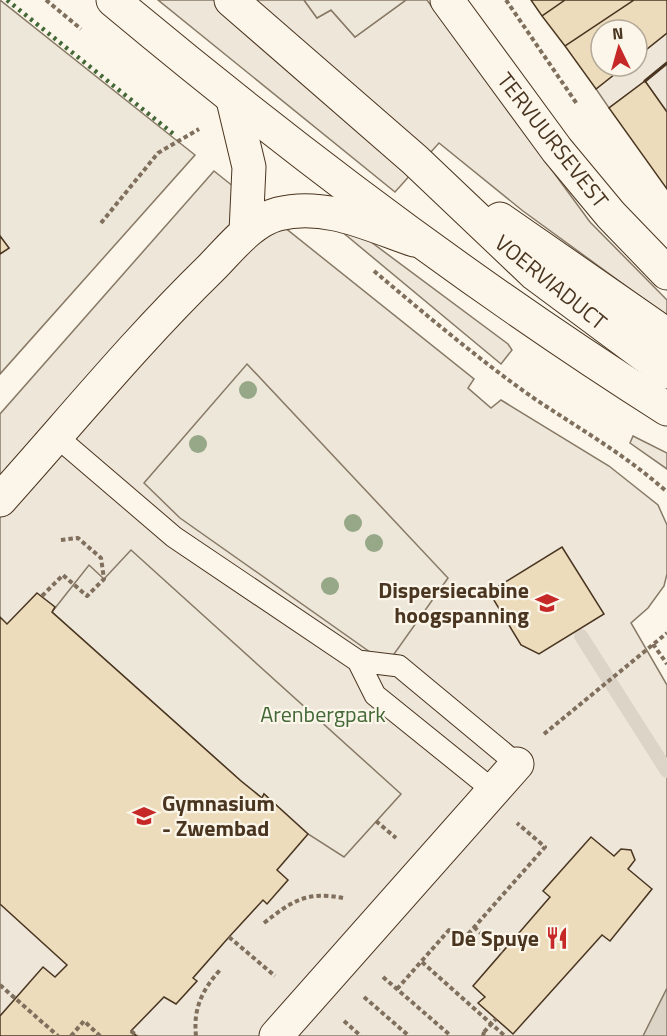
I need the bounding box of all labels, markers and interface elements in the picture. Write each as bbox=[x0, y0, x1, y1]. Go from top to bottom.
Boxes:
north arrow bbox=[589, 18, 649, 78]
text: N bbox=[611, 21, 624, 45]
street label: TERVUURSEVEST bbox=[489, 65, 617, 216]
street label: VOERVIADUCT bbox=[488, 226, 615, 338]
place label: Dispersiecabine hoogspanning bbox=[378, 573, 529, 632]
school or university icon: Dispersiecabine hoogspanning bbox=[534, 590, 560, 616]
park label: Arenbergpark bbox=[260, 697, 386, 731]
place label: Gymnasium - Zwembad bbox=[162, 786, 275, 845]
school or university icon: Gymnasium - Zwembad bbox=[131, 803, 157, 829]
place label: De Spuye bbox=[451, 921, 539, 955]
restaurant icon: De Spuye bbox=[544, 925, 570, 951]

